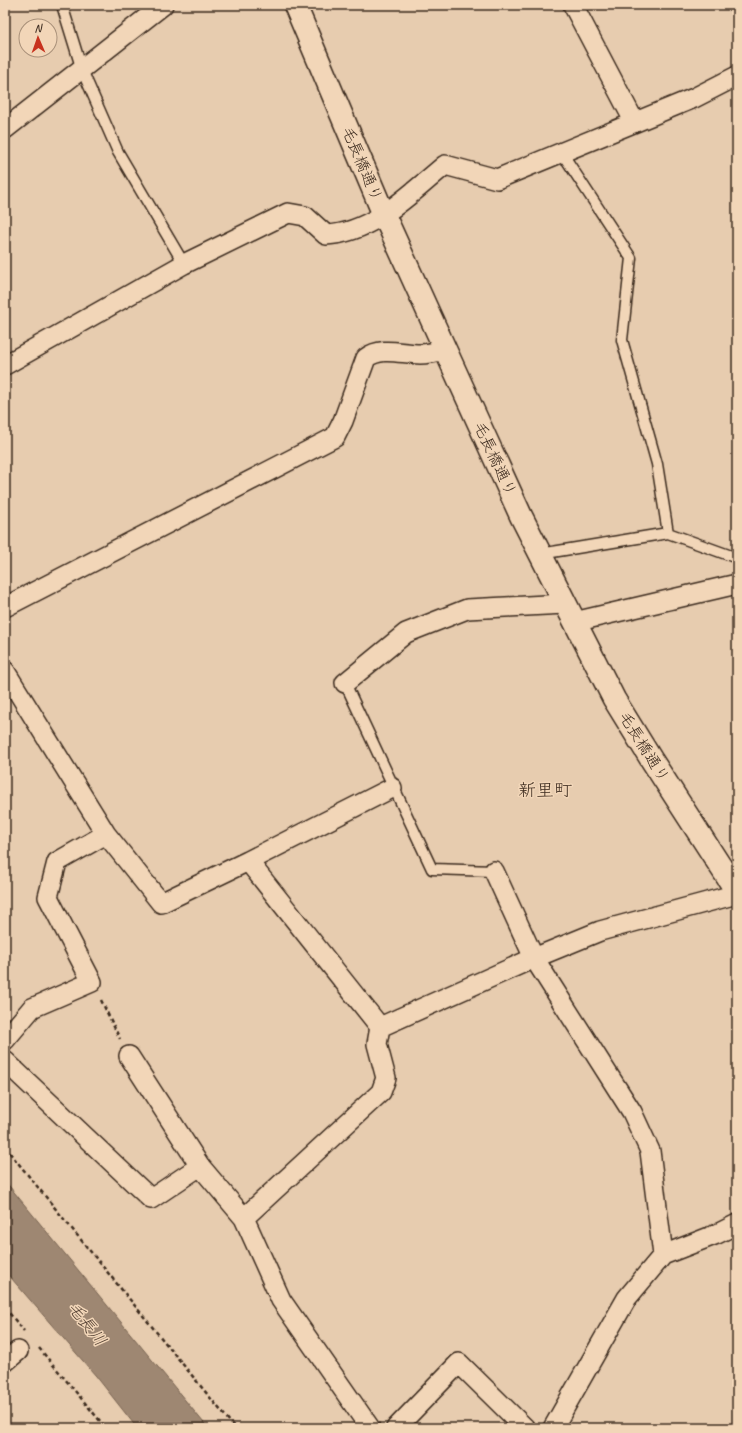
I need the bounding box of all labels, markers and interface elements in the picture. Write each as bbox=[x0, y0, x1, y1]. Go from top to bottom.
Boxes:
north arrow bbox=[18, 18, 58, 58]
text: N bbox=[34, 21, 43, 35]
street label: 毛長橋通り bbox=[337, 123, 387, 205]
street label: 毛長橋通り bbox=[469, 419, 521, 499]
street label: 毛長橋通り bbox=[614, 708, 674, 786]
district label: 新里町 bbox=[518, 779, 572, 801]
water label: 毛長川 bbox=[63, 1297, 111, 1351]

